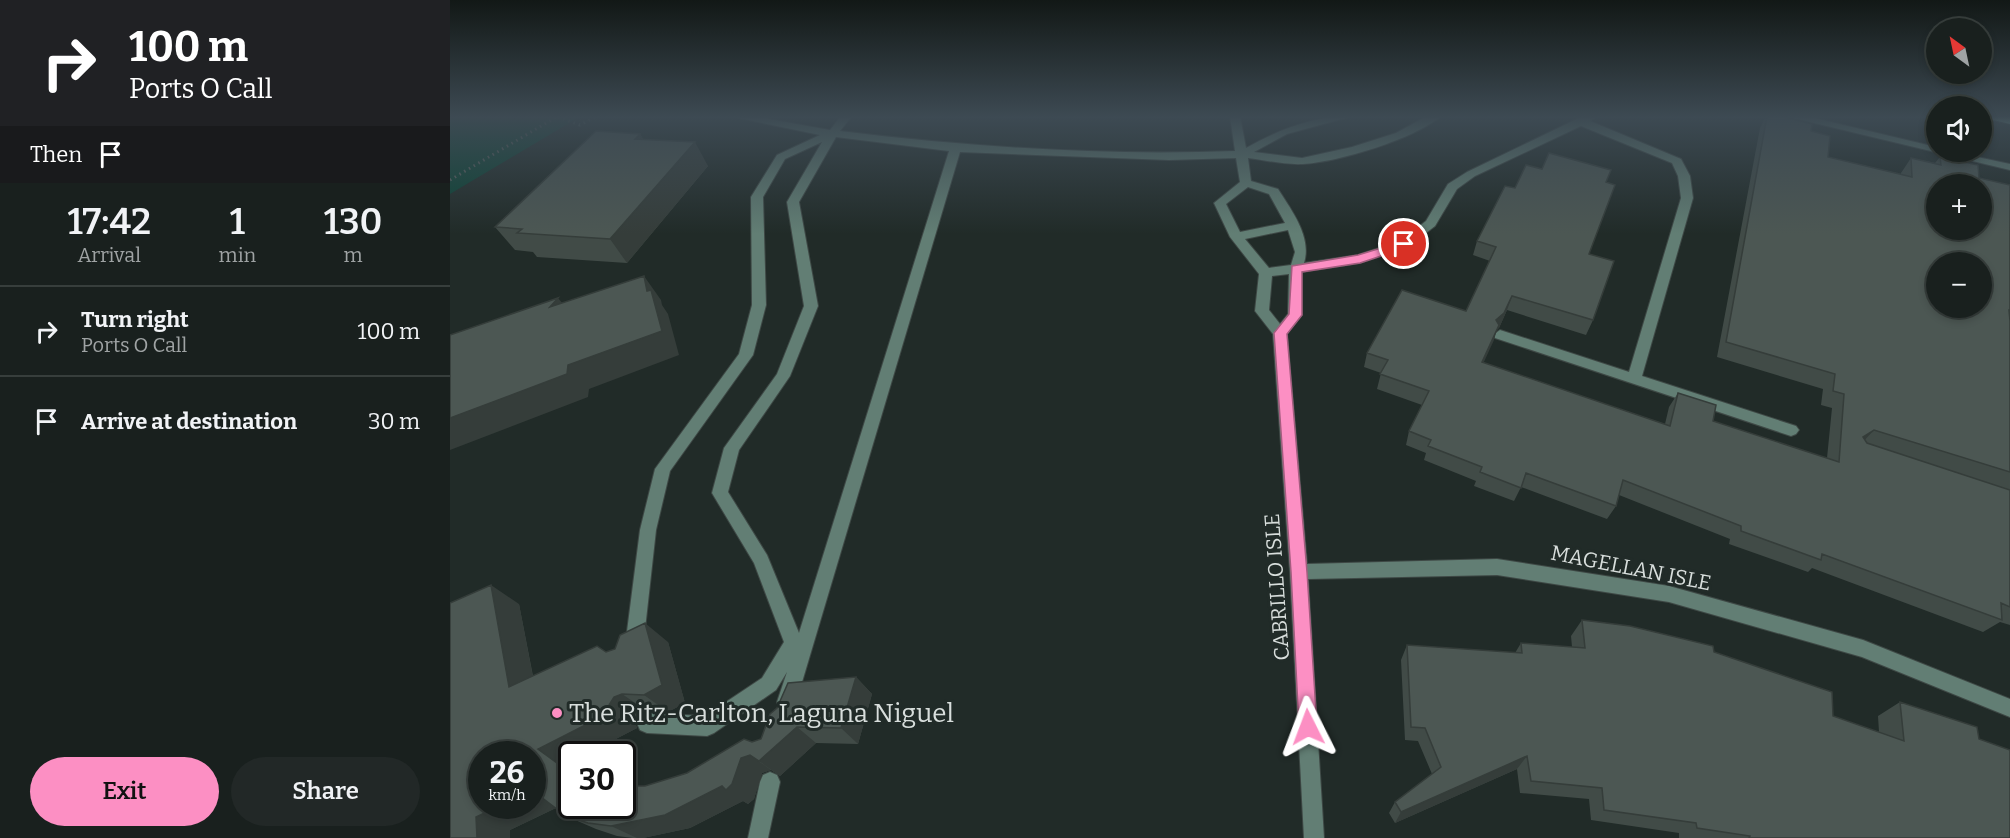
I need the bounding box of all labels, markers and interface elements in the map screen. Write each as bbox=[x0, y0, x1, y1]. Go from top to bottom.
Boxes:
north arrow bbox=[1926, 18, 1992, 84]
map controls bbox=[1926, 18, 1992, 318]
text: 100 m bbox=[129, 22, 248, 72]
icon: right bbox=[30, 24, 108, 102]
text: Ports O Call bbox=[129, 73, 273, 105]
button: sound bbox=[1926, 96, 1992, 162]
icon: arrive bbox=[94, 138, 127, 171]
text: Then bbox=[30, 141, 82, 168]
button: + bbox=[1926, 174, 1992, 240]
text: 17:42 bbox=[67, 200, 151, 244]
text: 1 bbox=[230, 200, 245, 244]
text: 130 bbox=[324, 200, 383, 244]
pin bbox=[1378, 218, 1429, 269]
icon: arrive bbox=[1387, 227, 1420, 260]
text: Arrival bbox=[78, 243, 141, 267]
text: min bbox=[219, 243, 256, 267]
text: m bbox=[344, 243, 363, 267]
button: − bbox=[1926, 252, 1992, 318]
text: Turn right bbox=[81, 306, 189, 333]
icon: right bbox=[30, 315, 63, 348]
text: 100 m bbox=[357, 318, 420, 345]
text: Ports O Call bbox=[81, 333, 187, 357]
icon: arrive bbox=[30, 405, 63, 438]
text: Arrive at destination bbox=[81, 408, 297, 435]
text: 30 m bbox=[368, 408, 420, 435]
street label: CABRILLO ISLE bbox=[1259, 513, 1295, 661]
street label: MAGELLAN ISLE bbox=[1549, 540, 1713, 596]
position arrow bbox=[1276, 695, 1340, 759]
place label: The Ritz-Carlton, Laguna Niguel bbox=[569, 698, 954, 729]
marker: The Ritz-Carlton, Laguna Niguel bbox=[550, 706, 564, 720]
speed limit sign: 30 bbox=[558, 741, 636, 819]
text: 26 bbox=[490, 755, 524, 791]
button: Exit bbox=[30, 757, 219, 826]
button: Share bbox=[231, 757, 420, 826]
text: km/h bbox=[488, 786, 526, 804]

